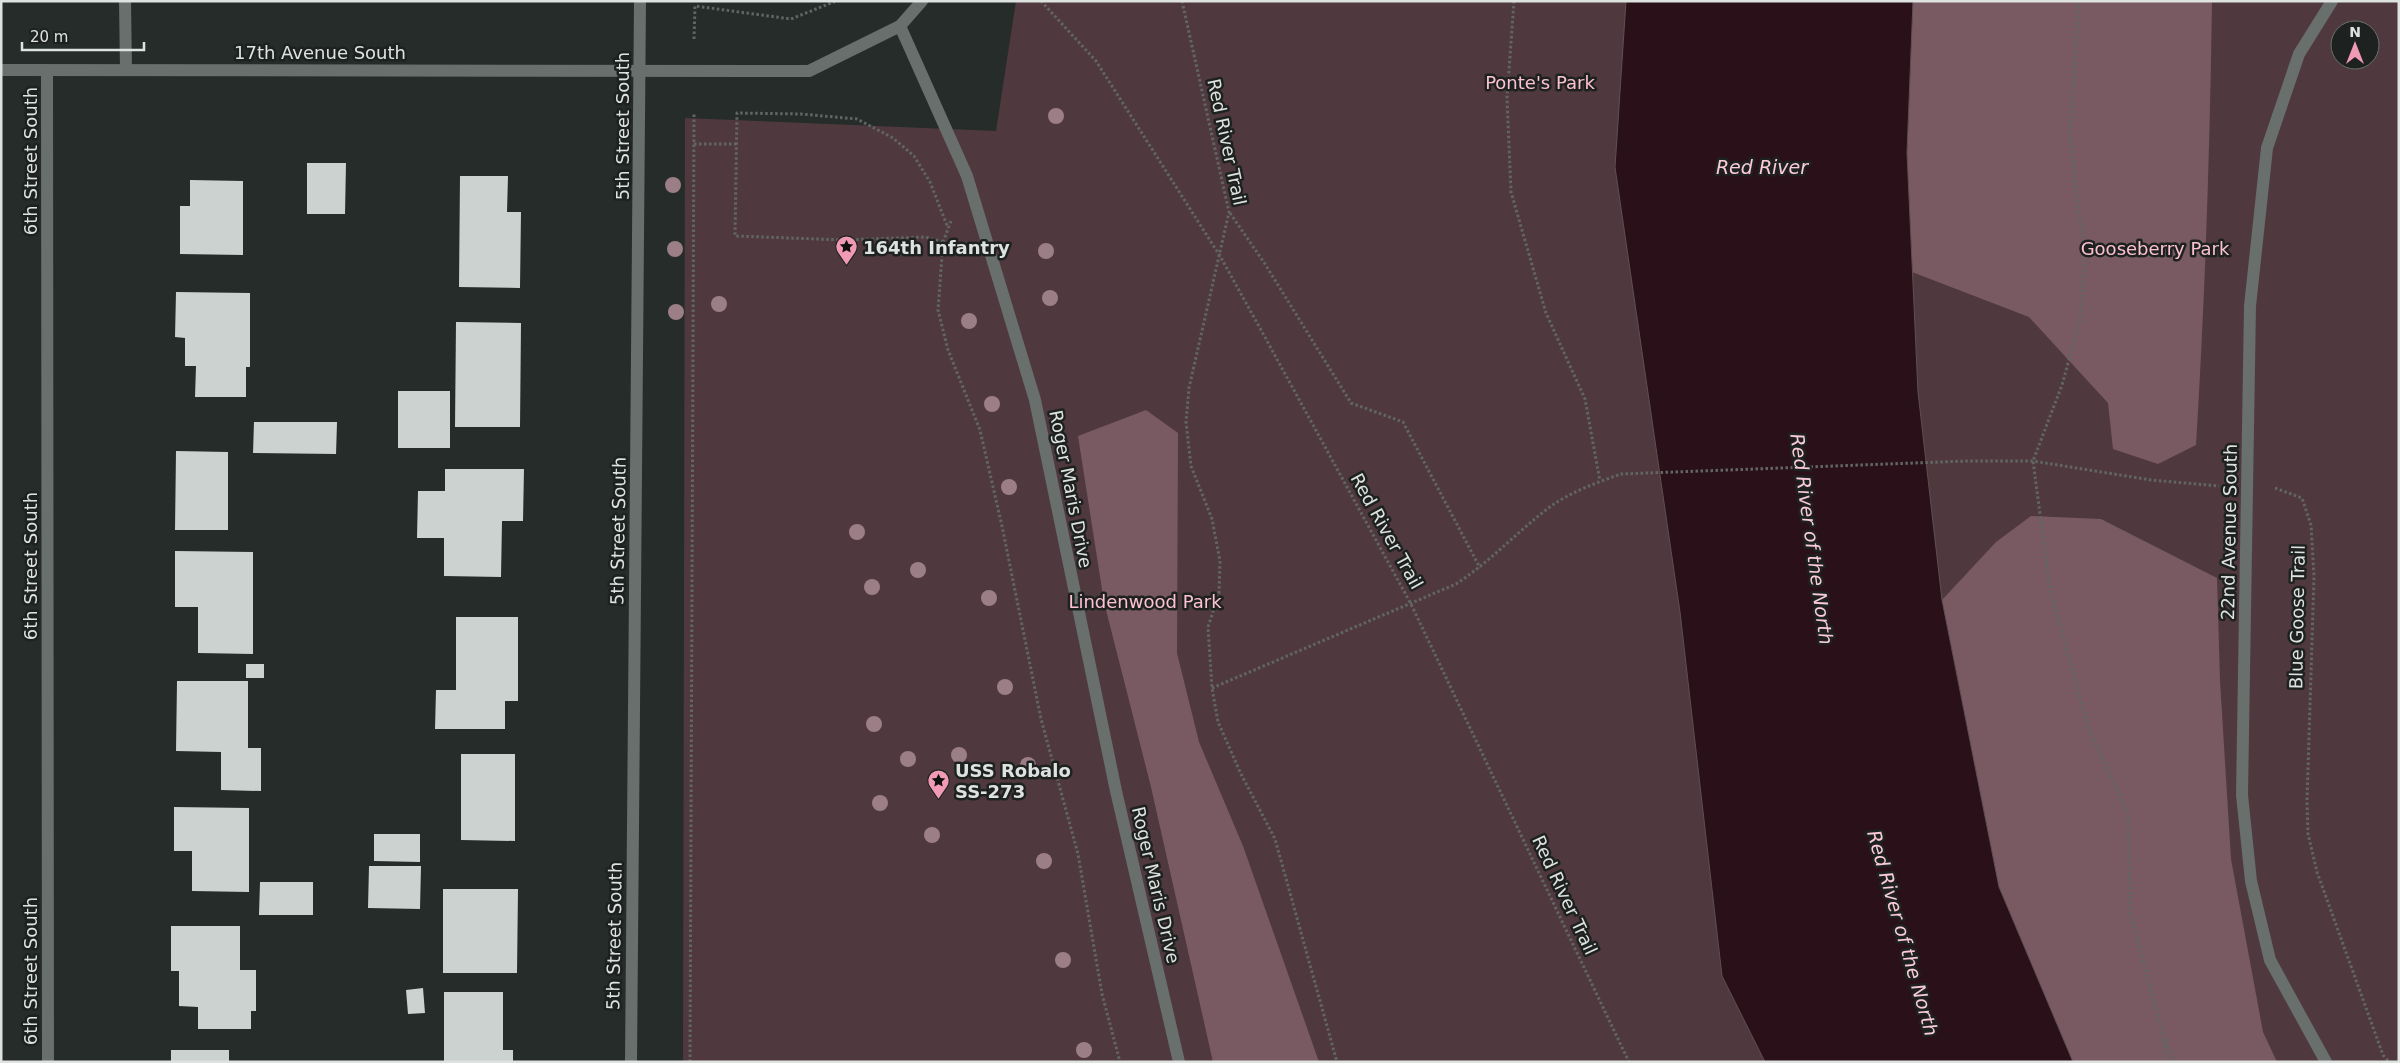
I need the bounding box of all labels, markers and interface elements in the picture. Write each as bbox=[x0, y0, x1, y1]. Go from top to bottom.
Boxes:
scale bar bbox=[22, 20, 145, 52]
north arrow bbox=[2330, 20, 2380, 70]
text: N bbox=[2349, 24, 2361, 40]
text: 20 m bbox=[30, 28, 68, 46]
street label: 17th Avenue South bbox=[234, 42, 406, 63]
street label: 5th Street South bbox=[612, 52, 633, 200]
park label: Ponte's Park bbox=[1485, 72, 1595, 93]
street label: Red River Trail bbox=[1203, 77, 1251, 207]
street label: 6th Street South bbox=[20, 87, 41, 235]
water label: Red River bbox=[1716, 156, 1809, 178]
place icon: 164th Infantry bbox=[835, 235, 859, 266]
place label: 164th Infantry bbox=[863, 237, 1010, 258]
park label: Gooseberry Park bbox=[2081, 238, 2230, 259]
street label: Roger Maris Drive bbox=[1045, 408, 1097, 570]
water label: Red River of the North bbox=[1786, 432, 1838, 646]
street label: 22nd Avenue South bbox=[2217, 444, 2241, 620]
street label: 5th Street South bbox=[606, 457, 630, 605]
street label: Red River Trail bbox=[1347, 469, 1427, 593]
street label: 6th Street South bbox=[20, 492, 41, 640]
street label: Blue Goose Trail bbox=[2285, 545, 2309, 689]
park label: Lindenwood Park bbox=[1068, 591, 1222, 612]
place label: USS Robalo SS-273 bbox=[955, 760, 1071, 802]
place icon: USS Robalo SS-273 bbox=[927, 768, 951, 799]
street label: Roger Maris Drive bbox=[1128, 804, 1184, 966]
water label: Red River of the North bbox=[1863, 828, 1943, 1038]
street label: Red River Trail bbox=[1528, 832, 1602, 958]
street label: 5th Street South bbox=[602, 862, 626, 1010]
street label: 6th Street South bbox=[20, 897, 41, 1045]

